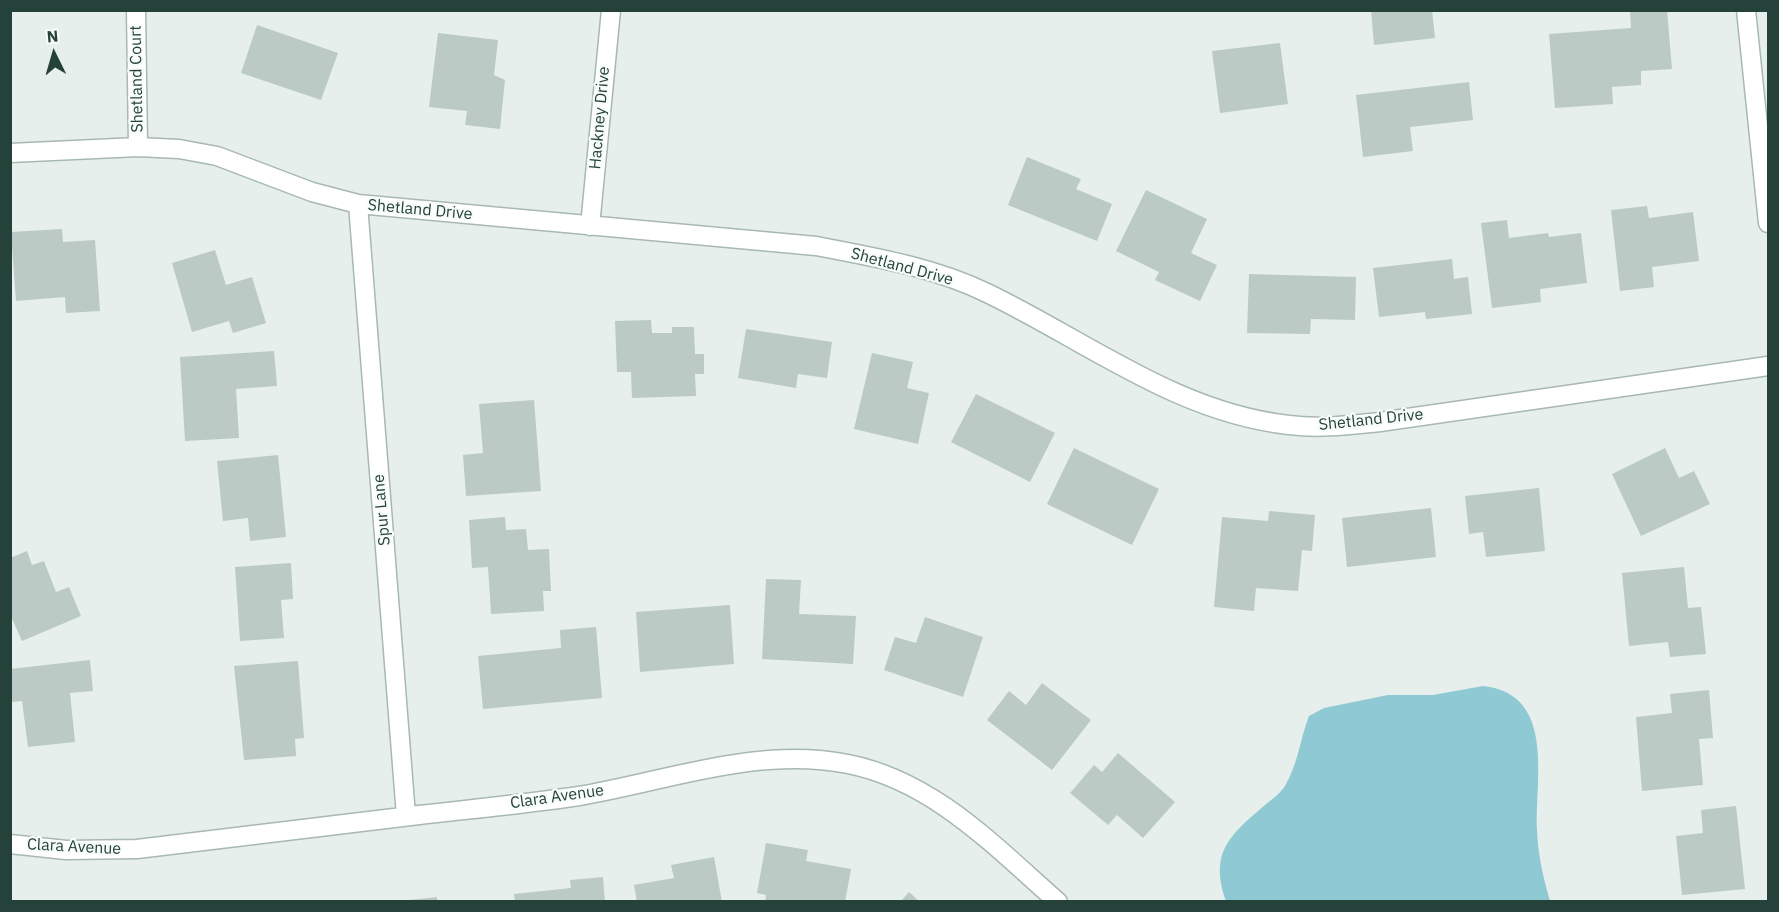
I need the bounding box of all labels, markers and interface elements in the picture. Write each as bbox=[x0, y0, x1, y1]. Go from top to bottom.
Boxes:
north arrow bbox=[24, 24, 84, 84]
street label: Shetland Court bbox=[126, 25, 148, 133]
text: N bbox=[46, 26, 59, 47]
street label: Hackney Drive bbox=[586, 66, 614, 170]
street label: Shetland Drive bbox=[367, 196, 473, 224]
street label: Shetland Drive bbox=[849, 244, 955, 290]
street label: Shetland Drive bbox=[1318, 405, 1424, 435]
street label: Spur Lane bbox=[369, 473, 395, 547]
street label: Clara Avenue bbox=[509, 781, 605, 813]
street label: Clara Avenue bbox=[26, 835, 122, 859]

